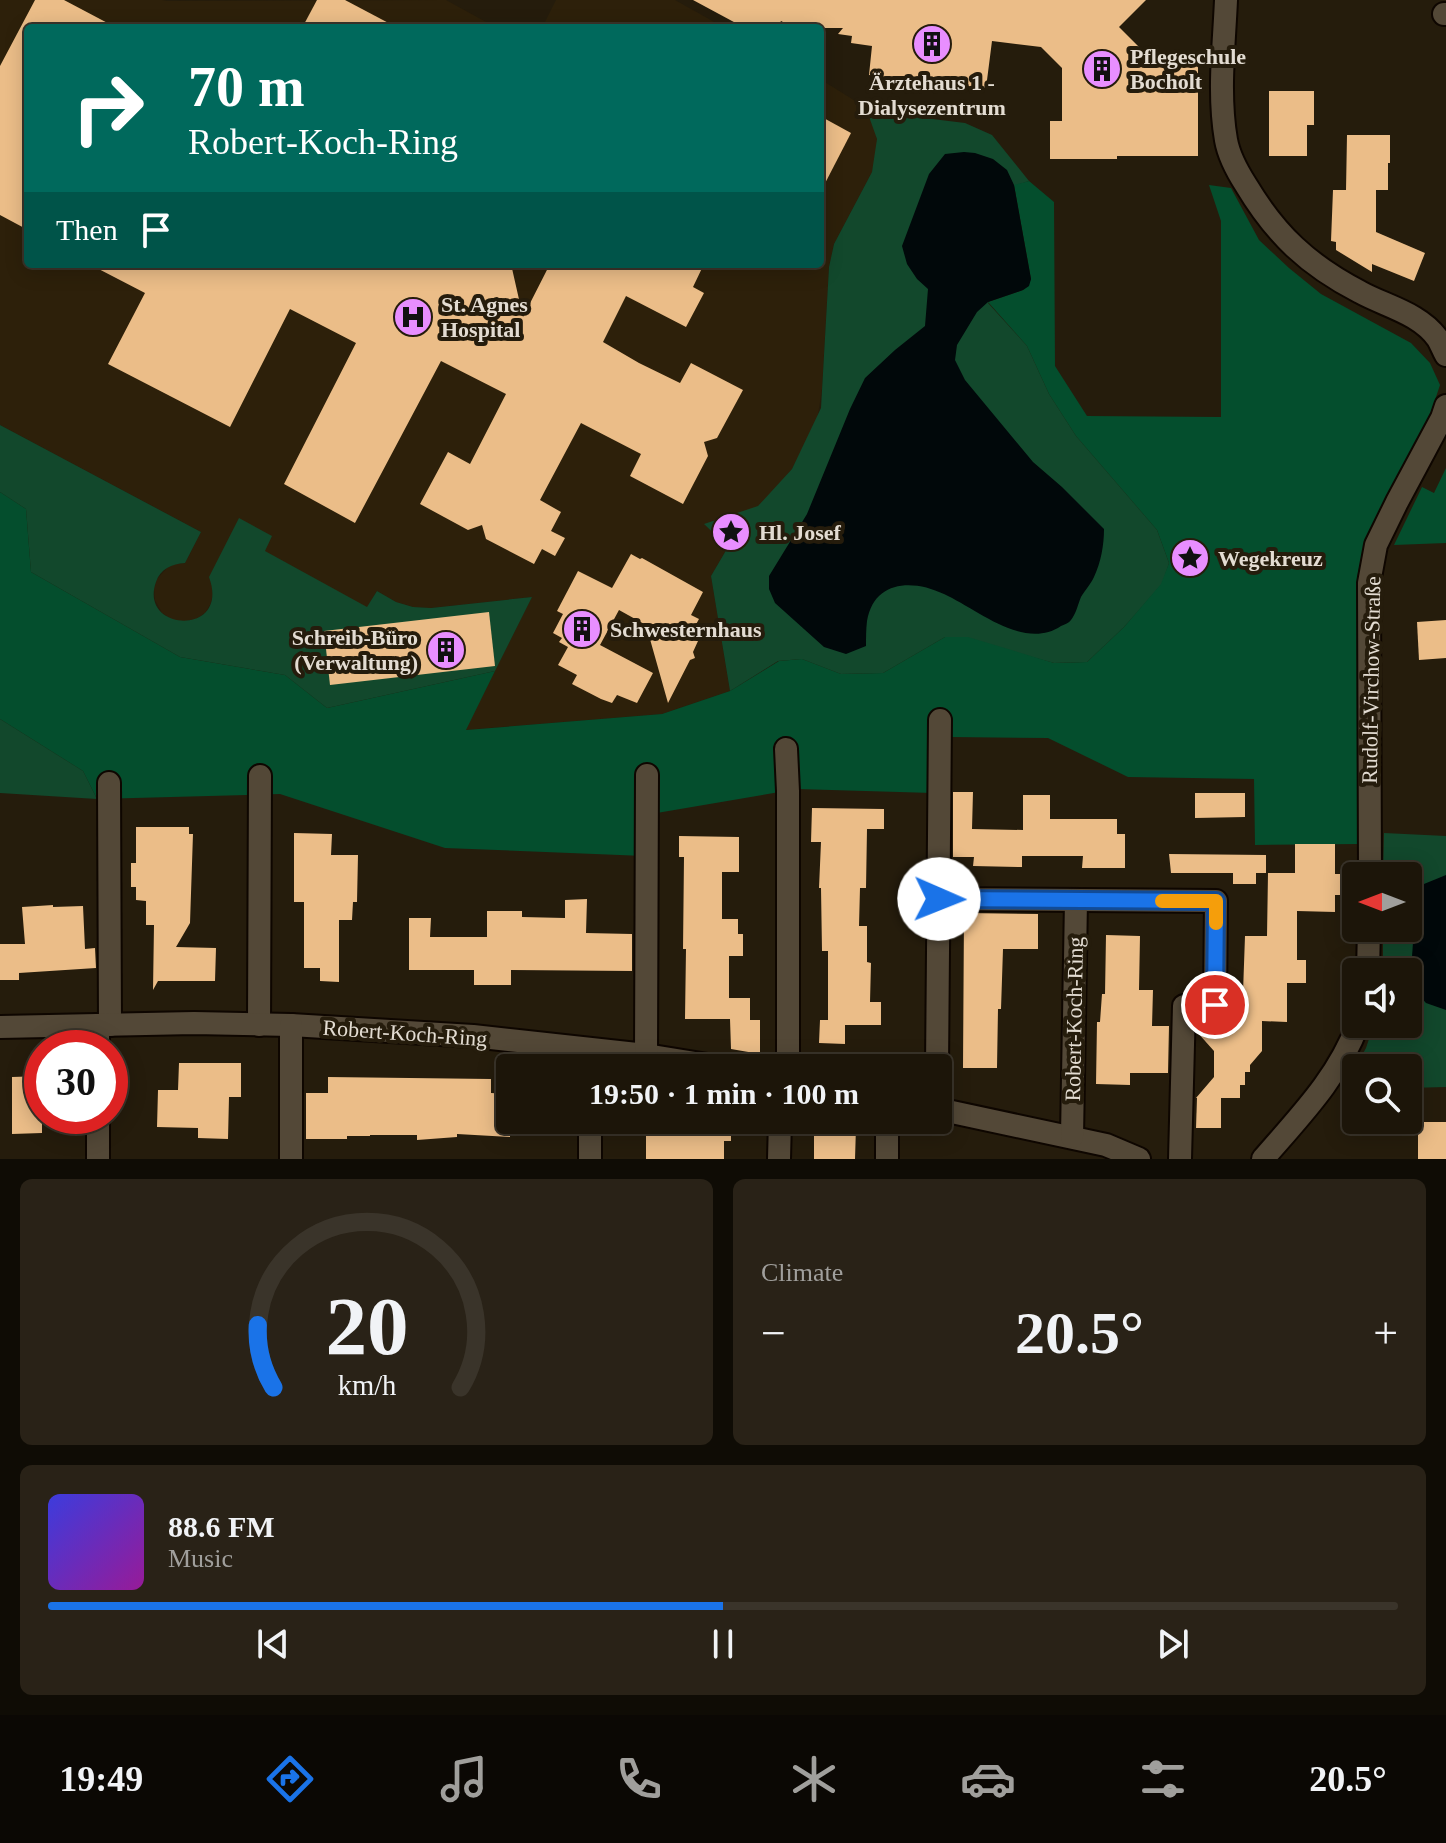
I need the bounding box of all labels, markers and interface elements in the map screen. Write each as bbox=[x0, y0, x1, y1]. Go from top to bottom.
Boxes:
building icon: Ärztehaus 1 - Dialysezentrum bbox=[911, 23, 953, 65]
place label: Pflegeschule Bocholt bbox=[1130, 44, 1246, 94]
building icon: Pflegeschule Bocholt bbox=[1081, 48, 1123, 90]
icon: right bbox=[56, 56, 160, 160]
text: 70 m bbox=[188, 56, 305, 118]
place label: Ärztehaus 1 - Dialysezentrum bbox=[858, 70, 1006, 120]
text: Robert-Koch-Ring bbox=[188, 122, 458, 162]
icon: arrive bbox=[134, 208, 178, 252]
text: Then bbox=[56, 213, 118, 246]
place label: St. Agnes Hospital bbox=[441, 292, 528, 342]
hospital icon: St. Agnes Hospital bbox=[392, 296, 434, 338]
place icon: Hl. Josef bbox=[710, 511, 752, 553]
place label: Hl. Josef bbox=[759, 520, 842, 545]
place icon: Wegekreuz bbox=[1169, 537, 1211, 579]
place label: Wegekreuz bbox=[1218, 546, 1323, 571]
street label: Rudolf-Virchow-Straße bbox=[1357, 576, 1385, 784]
building icon: Schwesternhaus bbox=[561, 608, 603, 650]
place label: Schwesternhaus bbox=[610, 617, 762, 642]
place label: Schreib-Büro (Verwaltung) bbox=[292, 625, 418, 675]
building icon: Schreib-Büro (Verwaltung) bbox=[425, 629, 467, 671]
position arrow bbox=[897, 857, 981, 941]
north arrow bbox=[1342, 862, 1422, 942]
map controls bbox=[1342, 862, 1422, 1134]
street label: Robert-Koch-Ring bbox=[1060, 936, 1088, 1102]
button: sound bbox=[1342, 958, 1422, 1038]
pin bbox=[1181, 971, 1249, 1039]
icon: arrive bbox=[1193, 983, 1237, 1027]
street label: Robert-Koch-Ring bbox=[322, 1015, 488, 1051]
speed limit sign: 30 bbox=[24, 1030, 128, 1134]
button: search bbox=[1342, 1054, 1422, 1134]
text: 19:50 · 1 min · 100 m bbox=[589, 1077, 859, 1110]
text: Climate bbox=[761, 1258, 843, 1287]
text: 20 bbox=[325, 1280, 408, 1372]
text: 20.5° bbox=[1015, 1300, 1144, 1366]
text: − bbox=[761, 1309, 786, 1358]
text: + bbox=[1373, 1309, 1398, 1358]
text: km/h bbox=[337, 1370, 396, 1401]
text: 88.6 FM bbox=[168, 1510, 275, 1543]
text: Music bbox=[168, 1544, 233, 1573]
icon: previous bbox=[251, 1622, 295, 1666]
icon: pause bbox=[701, 1622, 745, 1666]
icon: next bbox=[1151, 1622, 1195, 1666]
icon: directions bbox=[262, 1751, 318, 1807]
icon: music bbox=[436, 1751, 492, 1807]
icon: phone bbox=[611, 1751, 667, 1807]
icon: climate bbox=[786, 1751, 842, 1807]
icon: car bbox=[960, 1751, 1016, 1807]
icon: filters bbox=[1135, 1751, 1191, 1807]
text: 19:49 bbox=[59, 1759, 143, 1799]
text: 20.5° bbox=[1309, 1759, 1387, 1799]

